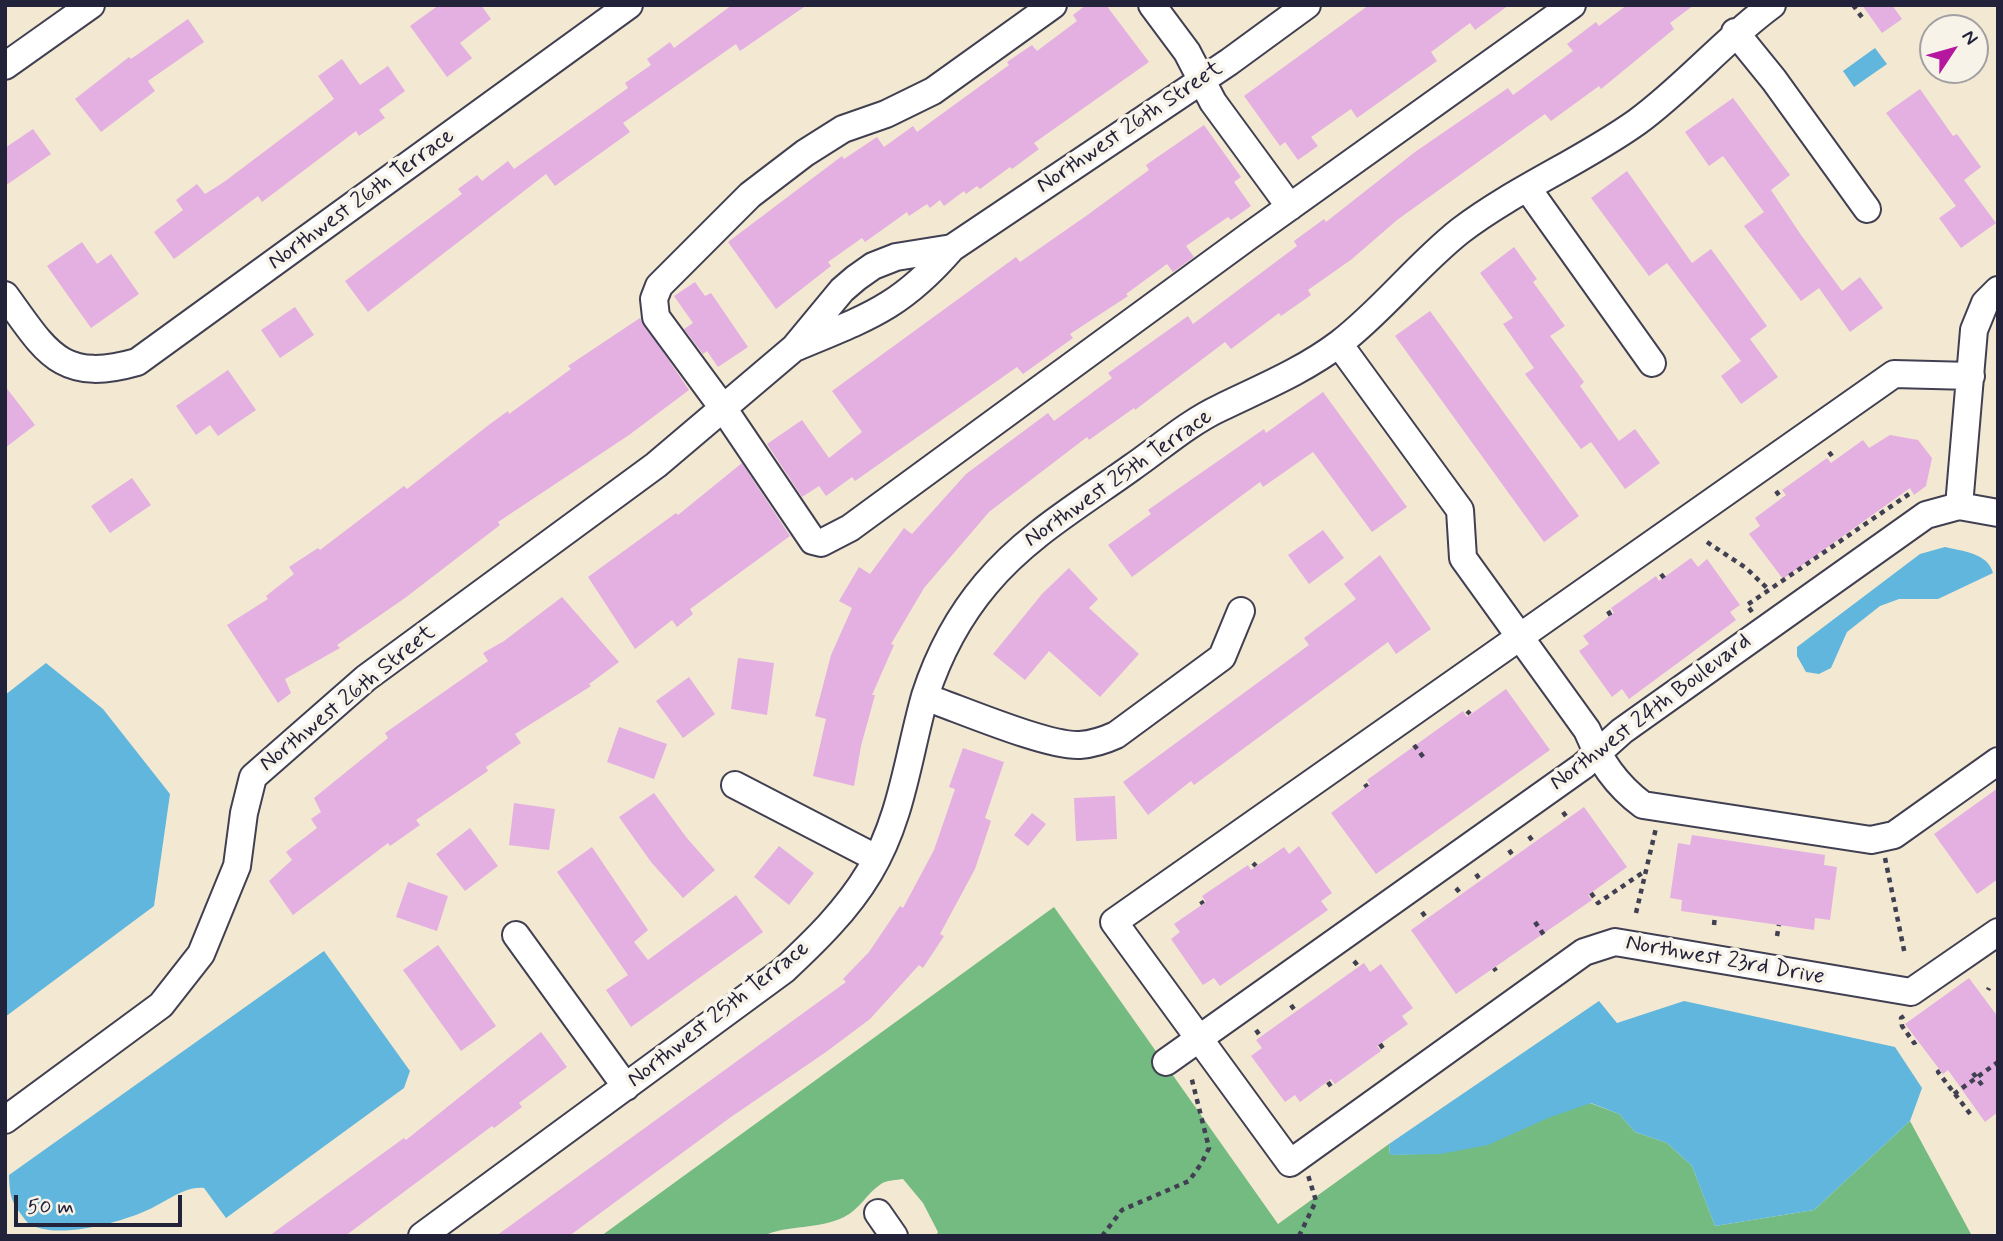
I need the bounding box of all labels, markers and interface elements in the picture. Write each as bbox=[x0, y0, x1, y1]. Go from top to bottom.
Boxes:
north arrow bbox=[1919, 14, 1989, 84]
text: N bbox=[1956, 25, 1984, 50]
street label: Northwest 26th Street bbox=[1032, 56, 1228, 200]
street label: Northwest 26th Terrace bbox=[263, 123, 461, 277]
street label: Northwest 25th Terrace bbox=[1020, 404, 1218, 554]
street label: Northwest 26th Street bbox=[255, 620, 441, 778]
street label: Northwest 24th Boulevard bbox=[1545, 628, 1757, 798]
street label: Northwest 23rd Drive bbox=[1623, 930, 1827, 992]
street label: Northwest 25th Terrace bbox=[623, 935, 815, 1095]
scale bar bbox=[18, 1182, 186, 1226]
text: 50 m bbox=[27, 1193, 74, 1221]

